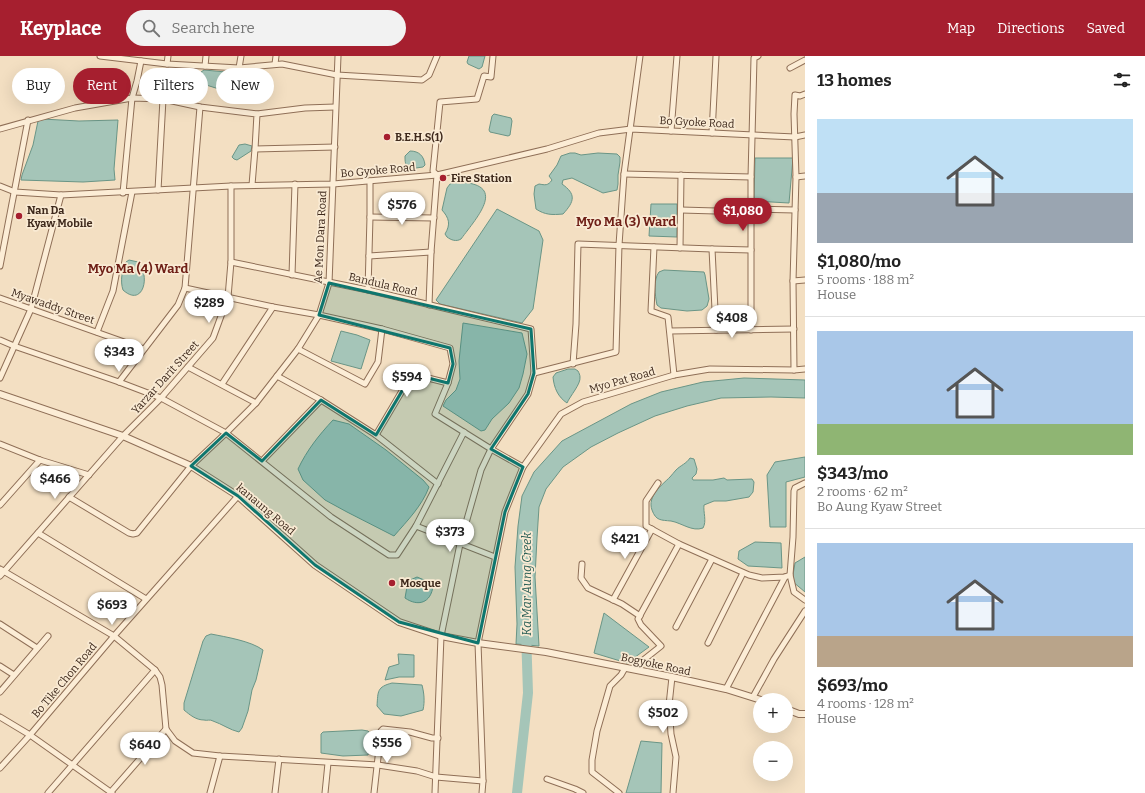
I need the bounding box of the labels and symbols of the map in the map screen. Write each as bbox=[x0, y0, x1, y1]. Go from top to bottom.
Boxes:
street label: Bo Gyoke Road bbox=[659, 114, 735, 131]
place label: B.E.H.S(1) bbox=[395, 131, 444, 144]
marker: B.E.H.S(1) bbox=[382, 132, 392, 142]
street label: Bo Gyoke Road bbox=[340, 161, 417, 180]
place label: Fire Station bbox=[451, 172, 512, 185]
marker: Fire Station bbox=[438, 173, 448, 183]
street label: Ae Mon Dara Road bbox=[312, 190, 329, 284]
pin: $576 bbox=[378, 192, 426, 226]
pin: $1,080 bbox=[710, 198, 776, 232]
place label: Nan Da Kyaw Mobile bbox=[27, 204, 93, 230]
marker: Nan Da Kyaw Mobile bbox=[14, 211, 24, 221]
district label: Myo Ma (3) Ward bbox=[576, 214, 676, 229]
district label: Myo Ma (4) Ward bbox=[88, 261, 188, 276]
street label: Bandula Road bbox=[347, 270, 419, 299]
street label: Myawaddy Street bbox=[9, 286, 96, 327]
pin: $289 bbox=[185, 290, 233, 324]
pin: $408 bbox=[708, 305, 756, 339]
street label: Yarzar Darit Street bbox=[129, 338, 202, 417]
pin: $343 bbox=[95, 339, 143, 373]
pin: $594 bbox=[383, 364, 431, 398]
street label: Myo Pat Road bbox=[588, 365, 657, 396]
pin: $466 bbox=[31, 466, 79, 500]
street label: kanaung Road bbox=[234, 481, 298, 538]
pin: $373 bbox=[426, 519, 474, 553]
pin: $421 bbox=[601, 526, 649, 560]
water label: Ka Mar Aung Creek bbox=[520, 532, 534, 636]
place label: Mosque bbox=[400, 577, 441, 590]
marker: Mosque bbox=[387, 578, 397, 588]
pin: $693 bbox=[88, 592, 136, 626]
street label: Bo Tike Chon Road bbox=[29, 640, 100, 720]
street label: Bogyoke Road bbox=[620, 651, 693, 678]
pin: $502 bbox=[639, 700, 687, 734]
pin: $556 bbox=[363, 730, 411, 764]
pin: $640 bbox=[121, 732, 169, 766]

